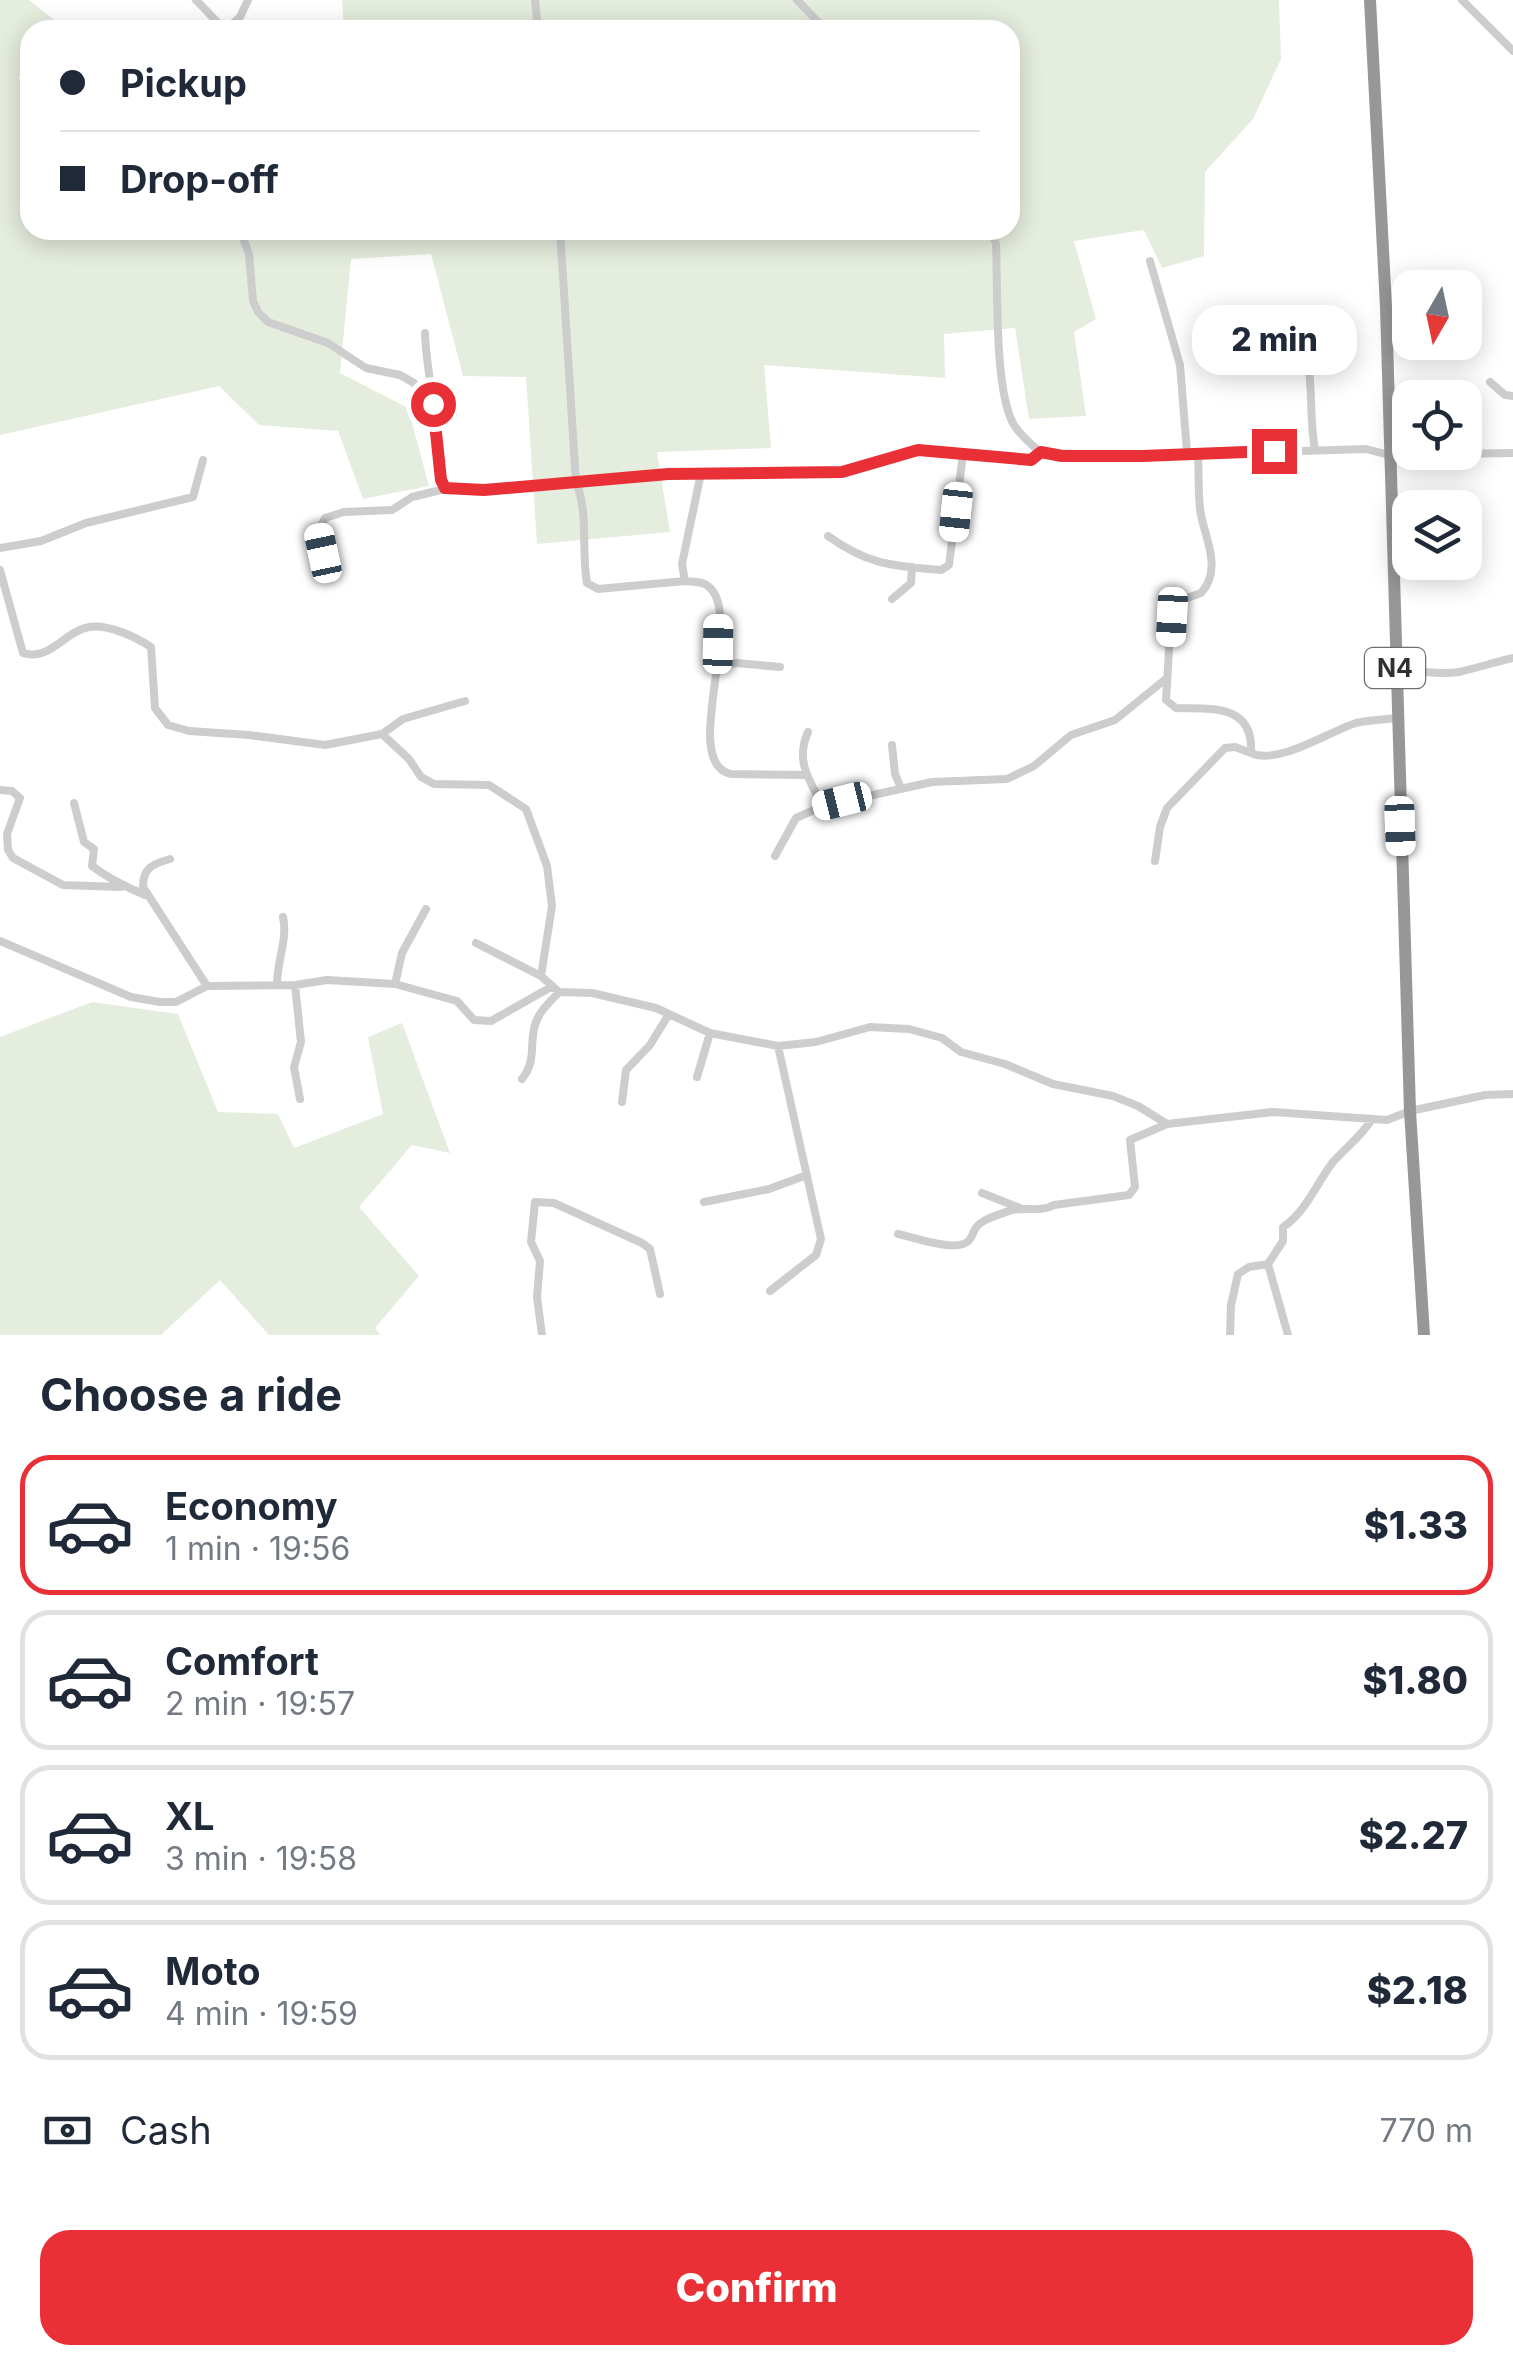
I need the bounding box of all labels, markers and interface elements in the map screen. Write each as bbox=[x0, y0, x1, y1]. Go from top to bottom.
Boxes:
text: Pickup bbox=[120, 60, 247, 106]
text: Drop-off bbox=[120, 156, 279, 202]
north arrow bbox=[1392, 270, 1482, 360]
map controls bbox=[1392, 270, 1482, 580]
callout: 2 min bbox=[1192, 306, 1356, 376]
text: 2 min bbox=[1231, 320, 1318, 359]
button: locate bbox=[1392, 380, 1482, 470]
route start bbox=[411, 382, 456, 427]
route end bbox=[1252, 429, 1297, 474]
car bbox=[938, 481, 974, 543]
button: layers bbox=[1392, 490, 1482, 580]
car bbox=[302, 521, 344, 585]
car bbox=[1155, 586, 1189, 648]
car bbox=[702, 614, 734, 674]
road number: N4 bbox=[1365, 648, 1425, 688]
car bbox=[809, 779, 875, 823]
car bbox=[1384, 795, 1416, 857]
text: Choose a ride bbox=[40, 1367, 342, 1422]
icon: car bbox=[45, 1480, 135, 1570]
text: Economy bbox=[165, 1483, 338, 1529]
text: $1.33 bbox=[1364, 1502, 1468, 1548]
text: 1 min · 19:56 bbox=[165, 1529, 350, 1568]
icon: car bbox=[45, 1635, 135, 1725]
text: Comfort bbox=[165, 1638, 319, 1684]
text: $1.80 bbox=[1362, 1657, 1468, 1703]
text: 2 min · 19:57 bbox=[165, 1684, 355, 1723]
icon: car bbox=[45, 1790, 135, 1880]
text: XL bbox=[165, 1793, 215, 1839]
text: $2.27 bbox=[1359, 1812, 1468, 1858]
text: 3 min · 19:58 bbox=[165, 1839, 357, 1878]
icon: car bbox=[45, 1945, 135, 2035]
text: Moto bbox=[165, 1948, 261, 1994]
text: $2.18 bbox=[1367, 1967, 1468, 2013]
text: 4 min · 19:59 bbox=[165, 1994, 358, 2033]
icon: cash bbox=[40, 2103, 95, 2158]
text: Cash bbox=[120, 2107, 212, 2153]
text: 770 m bbox=[1379, 2111, 1473, 2150]
button: Confirm bbox=[40, 2230, 1473, 2345]

